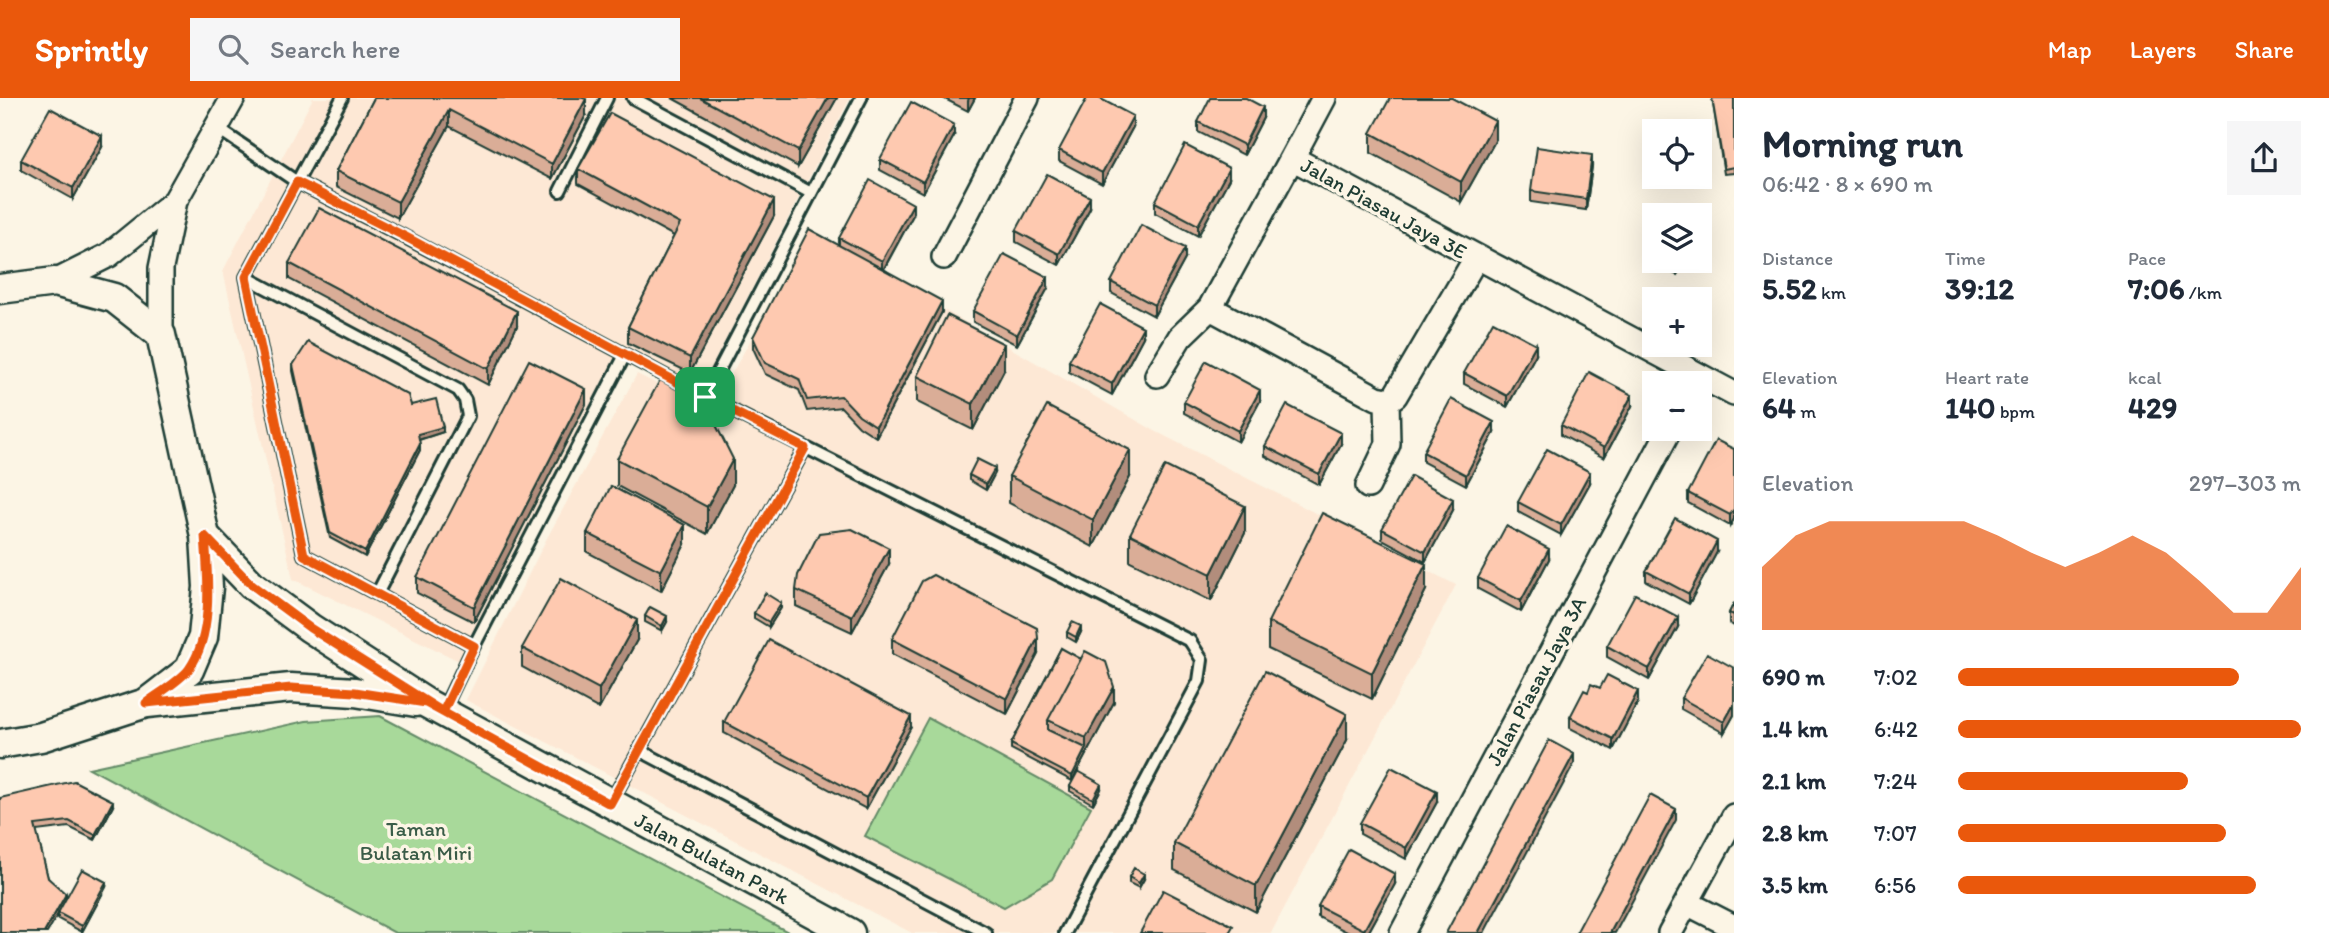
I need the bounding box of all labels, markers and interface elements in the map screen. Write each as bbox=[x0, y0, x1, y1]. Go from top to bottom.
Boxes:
search box bbox=[190, 18, 680, 81]
text: Sprintly bbox=[35, 30, 148, 69]
icon: search bbox=[214, 30, 252, 68]
text: Search here bbox=[270, 33, 400, 65]
text: Map bbox=[2048, 35, 2092, 64]
text: Layers bbox=[2130, 35, 2197, 64]
text: Share bbox=[2235, 35, 2294, 64]
map controls bbox=[1642, 119, 1712, 441]
button: locate bbox=[1642, 119, 1712, 189]
text: Morning run bbox=[1762, 121, 1963, 167]
button: share bbox=[2227, 121, 2301, 195]
street label: Jalan Piasau Jaya 3E bbox=[1297, 152, 1471, 264]
text: 06:42 · 8 × 690 m bbox=[1762, 170, 1933, 198]
button: layers bbox=[1642, 203, 1712, 273]
text: Distance bbox=[1762, 247, 1833, 270]
text: Time bbox=[1945, 247, 1986, 270]
text: Pace bbox=[2128, 247, 2166, 270]
text: 5.52 bbox=[1762, 270, 1817, 307]
text: 39:12 bbox=[1945, 270, 2014, 307]
text: 7:06 bbox=[2128, 270, 2185, 307]
text: km bbox=[1817, 281, 1846, 304]
text: /km bbox=[2185, 281, 2222, 304]
button: + bbox=[1642, 287, 1712, 357]
text: Elevation bbox=[1762, 366, 1838, 389]
text: Heart rate bbox=[1945, 366, 2029, 389]
text: kcal bbox=[2128, 366, 2162, 389]
pin bbox=[675, 367, 735, 427]
button: − bbox=[1642, 371, 1712, 441]
icon: arrive bbox=[686, 378, 724, 416]
text: 64 bbox=[1762, 389, 1796, 426]
text: 140 bbox=[1945, 389, 1995, 426]
text: 429 bbox=[2128, 389, 2178, 426]
text: m bbox=[1796, 400, 1816, 423]
text: bpm bbox=[1995, 400, 2035, 423]
text: Elevation bbox=[1762, 469, 1853, 497]
text: 297–303 m bbox=[2189, 469, 2301, 497]
street label: Jalan Piasau Jaya 3A bbox=[1481, 592, 1591, 770]
text: 690 m bbox=[1762, 663, 1825, 691]
text: 7:02 bbox=[1874, 663, 1917, 691]
text: 1.4 km bbox=[1762, 715, 1828, 743]
text: 6:42 bbox=[1874, 715, 1918, 743]
text: 2.1 km bbox=[1762, 767, 1826, 795]
text: 7:24 bbox=[1874, 767, 1917, 795]
street label: Jalan Bulatan Park bbox=[631, 807, 793, 909]
park label: Taman Bulatan Miri bbox=[360, 816, 472, 865]
text: 2.8 km bbox=[1762, 819, 1828, 847]
text: 7:07 bbox=[1874, 819, 1917, 847]
text: 3.5 km bbox=[1762, 871, 1828, 899]
text: 6:56 bbox=[1874, 871, 1916, 899]

